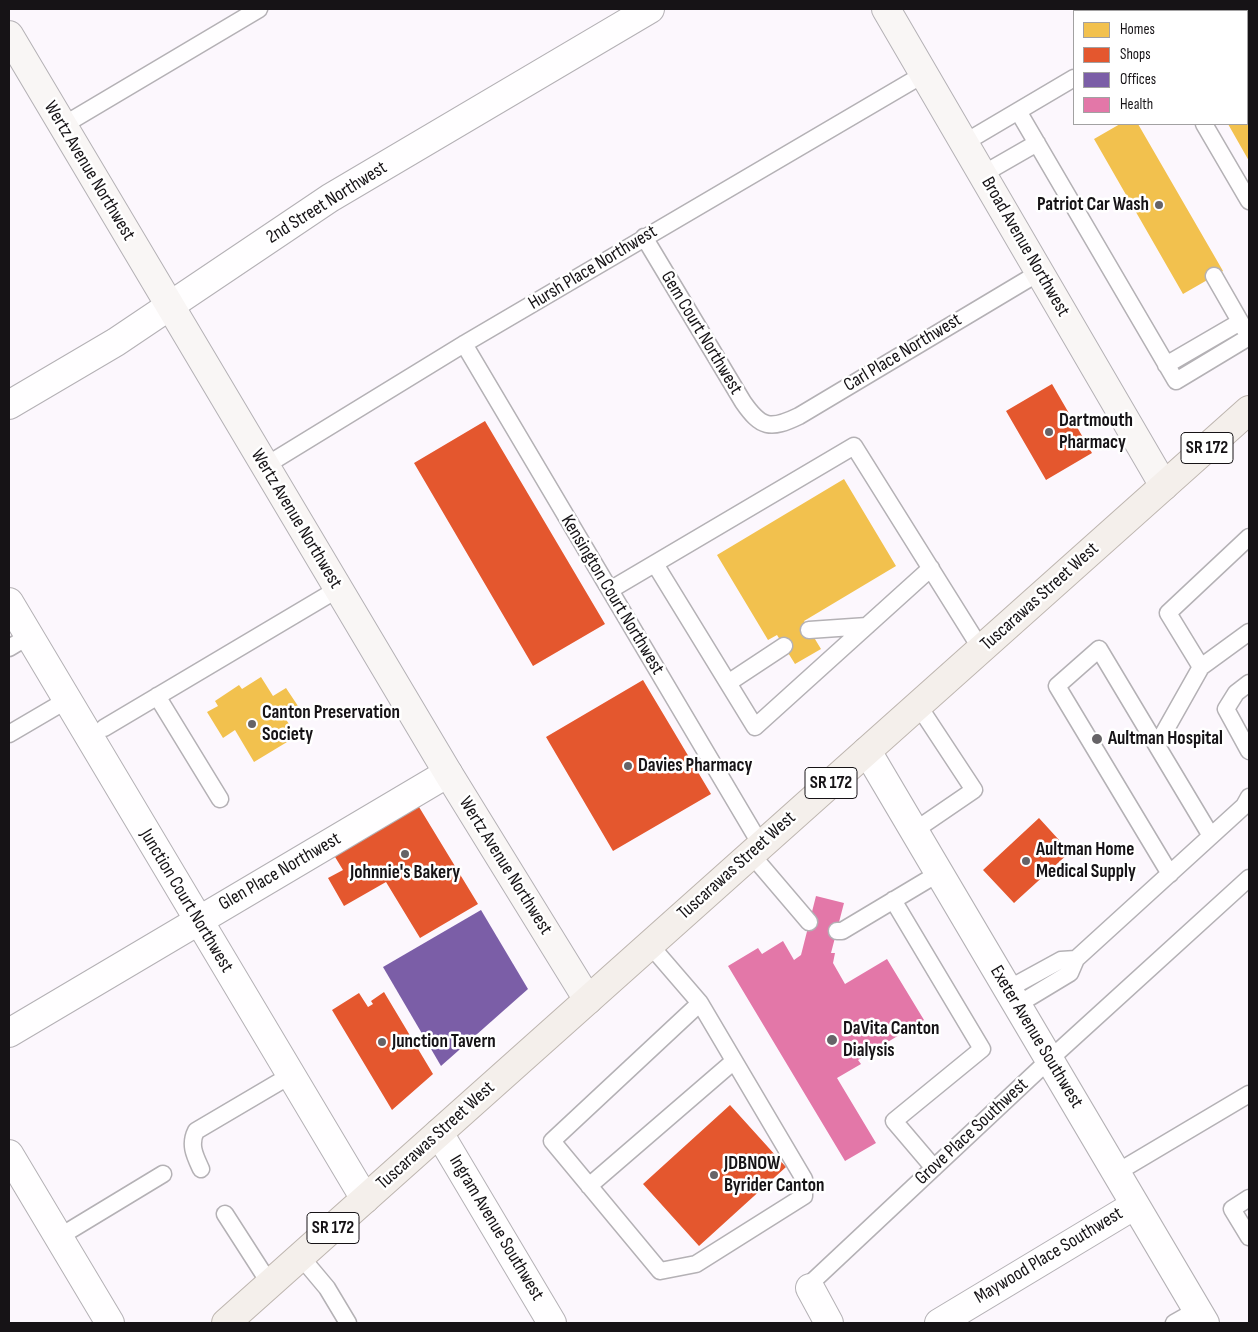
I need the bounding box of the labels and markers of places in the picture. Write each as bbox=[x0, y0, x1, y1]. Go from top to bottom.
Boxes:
place label: Patriot Car Wash bbox=[1037, 194, 1149, 216]
marker: Patriot Car Wash bbox=[1153, 199, 1165, 211]
place label: Dartmouth Pharmacy bbox=[1059, 410, 1133, 454]
marker: Dartmouth Pharmacy bbox=[1043, 426, 1055, 438]
place label: Canton Preservation Society bbox=[262, 702, 400, 746]
marker: Canton Preservation Society bbox=[246, 718, 258, 730]
place label: Aultman Hospital bbox=[1108, 728, 1223, 750]
marker: Aultman Hospital bbox=[1090, 732, 1104, 746]
place label: Davies Pharmacy bbox=[638, 755, 752, 777]
marker: Davies Pharmacy bbox=[622, 760, 634, 772]
place label: Aultman Home Medical Supply bbox=[1036, 839, 1136, 883]
marker: Johnnie's Bakery bbox=[399, 848, 411, 860]
marker: Aultman Home Medical Supply bbox=[1020, 855, 1032, 867]
place label: Johnnie's Bakery bbox=[350, 862, 460, 884]
place label: DaVita Canton Dialysis bbox=[843, 1018, 939, 1062]
place label: Junction Tavern bbox=[392, 1031, 496, 1053]
marker: DaVita Canton Dialysis bbox=[825, 1033, 839, 1047]
marker: Junction Tavern bbox=[376, 1036, 388, 1048]
place label: JDBNOW Byrider Canton bbox=[724, 1153, 825, 1197]
marker: JDBNOW Byrider Canton bbox=[708, 1169, 720, 1181]

